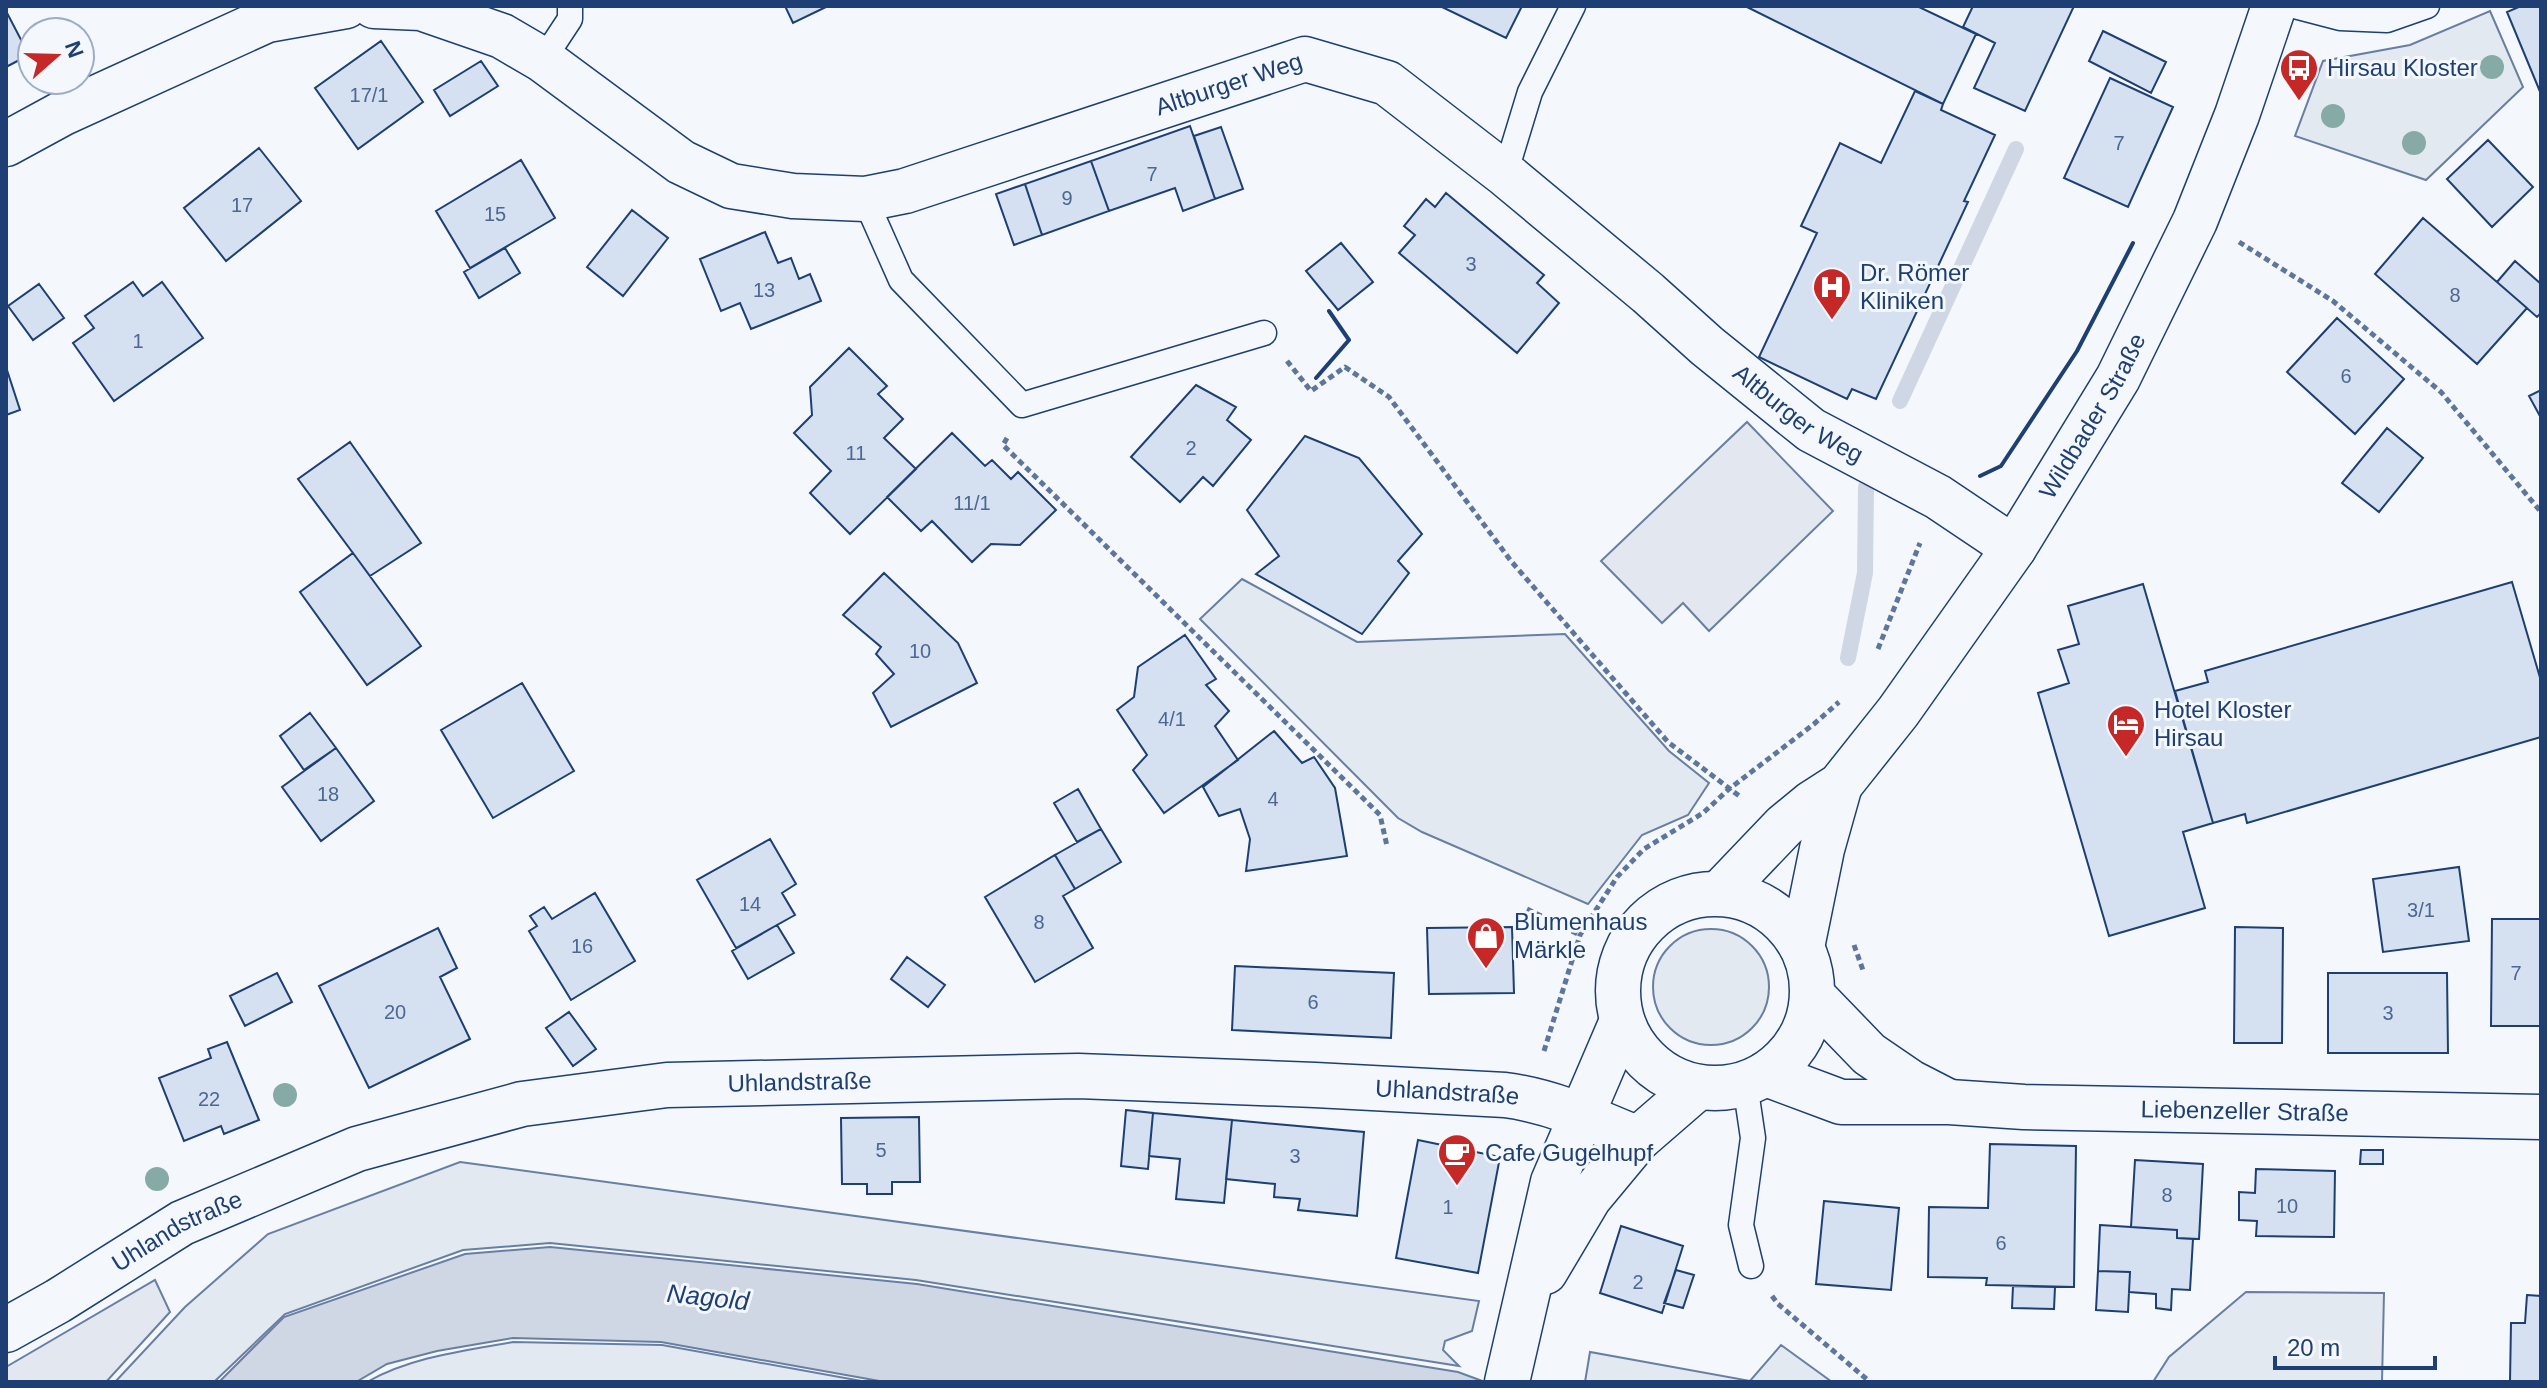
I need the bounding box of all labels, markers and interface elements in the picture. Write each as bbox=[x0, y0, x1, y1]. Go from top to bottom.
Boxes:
north arrow bbox=[16, 16, 96, 96]
text: N bbox=[60, 38, 89, 61]
street label: Altburger Weg bbox=[1152, 47, 1306, 120]
bus stop icon: Hirsau Kloster bbox=[2278, 47, 2320, 102]
place label: Hirsau Kloster bbox=[2327, 54, 2478, 81]
house number: 17/1 bbox=[350, 84, 388, 106]
house number: 7 bbox=[2113, 132, 2125, 154]
house number: 7 bbox=[1146, 163, 1158, 185]
house number: 9 bbox=[1061, 187, 1073, 209]
house number: 17 bbox=[231, 194, 253, 216]
house number: 15 bbox=[484, 203, 506, 225]
house number: 3 bbox=[1465, 253, 1477, 275]
place label: Dr. Römer Kliniken bbox=[1860, 259, 1969, 314]
hospital icon: Dr. Römer Kliniken bbox=[1811, 266, 1853, 321]
house number: 13 bbox=[753, 279, 775, 301]
house number: 8 bbox=[2449, 284, 2461, 306]
street label: Wildbader Straße bbox=[2034, 329, 2151, 503]
house number: 1 bbox=[132, 330, 144, 352]
street label: Altburger Weg bbox=[1728, 359, 1868, 468]
house number: 6 bbox=[2340, 365, 2352, 387]
house number: 2 bbox=[1185, 437, 1197, 459]
house number: 11 bbox=[846, 442, 866, 464]
house number: 11/1 bbox=[953, 492, 991, 514]
house number: 10 bbox=[909, 640, 931, 662]
place label: Hotel Kloster Hirsau bbox=[2154, 696, 2291, 751]
hotel icon: Hotel Kloster Hirsau bbox=[2105, 703, 2147, 758]
house number: 4/1 bbox=[1158, 708, 1186, 730]
house number: 18 bbox=[317, 783, 339, 805]
house number: 4 bbox=[1267, 788, 1279, 810]
house number: 14 bbox=[739, 893, 761, 915]
house number: 3/1 bbox=[2407, 899, 2435, 921]
place label: Blumenhaus Märkle bbox=[1514, 908, 1647, 963]
house number: 8 bbox=[1033, 911, 1045, 933]
shop icon: Blumenhaus Märkle bbox=[1465, 915, 1507, 970]
house number: 16 bbox=[571, 935, 593, 957]
house number: 7 bbox=[2510, 962, 2522, 984]
house number: 6 bbox=[1307, 991, 1319, 1013]
house number: 20 bbox=[384, 1001, 406, 1023]
house number: 3 bbox=[2382, 1002, 2394, 1024]
street label: Uhlandstraße bbox=[727, 1067, 872, 1097]
street label: Uhlandstraße bbox=[1375, 1074, 1521, 1110]
house number: 22 bbox=[198, 1088, 220, 1110]
street label: Liebenzeller Straße bbox=[2140, 1095, 2349, 1126]
cafe icon: Cafe Gugelhupf bbox=[1436, 1132, 1478, 1187]
house number: 5 bbox=[875, 1139, 887, 1161]
place label: Cafe Gugelhupf bbox=[1485, 1139, 1653, 1166]
house number: 3 bbox=[1289, 1145, 1301, 1167]
house number: 8 bbox=[2161, 1184, 2173, 1206]
street label: Uhlandstraße bbox=[107, 1185, 246, 1277]
house number: 10 bbox=[2276, 1195, 2298, 1217]
house number: 1 bbox=[1442, 1196, 1454, 1218]
house number: 6 bbox=[1995, 1232, 2007, 1254]
house number: 2 bbox=[1632, 1271, 1644, 1293]
water label: Nagold bbox=[665, 1278, 752, 1316]
scale bar bbox=[2275, 1320, 2435, 1370]
text: 20 m bbox=[2287, 1334, 2340, 1361]

